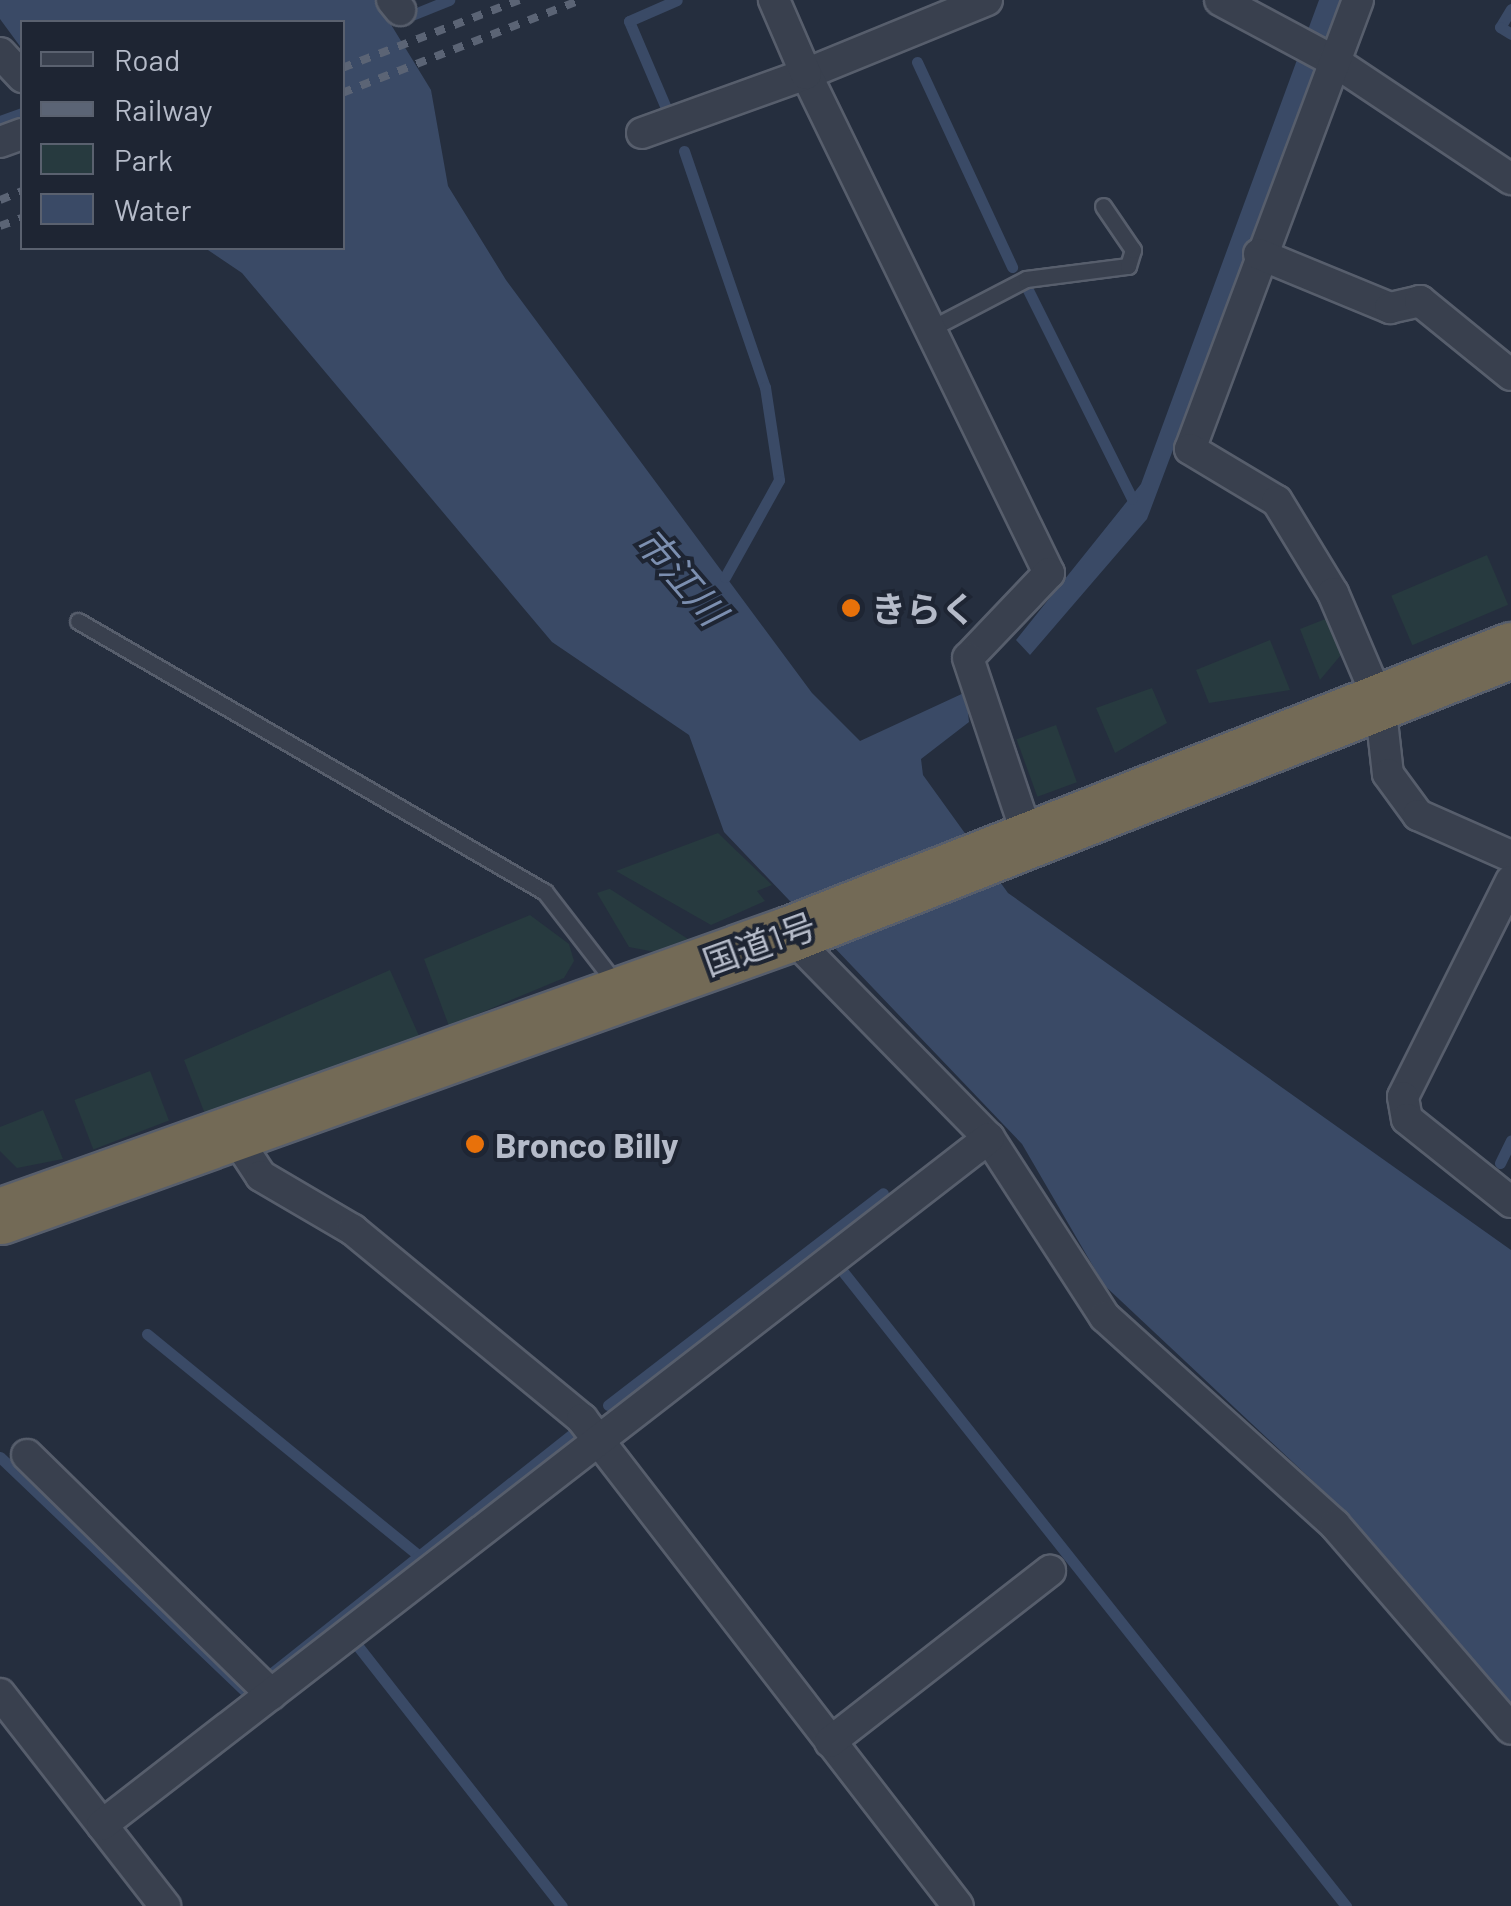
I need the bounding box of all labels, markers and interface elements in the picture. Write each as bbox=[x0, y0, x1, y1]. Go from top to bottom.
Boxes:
legend bbox=[20, 20, 345, 250]
text: Road bbox=[114, 41, 180, 77]
text: Railway bbox=[114, 91, 213, 127]
text: Park bbox=[114, 141, 173, 177]
text: Water bbox=[114, 191, 192, 227]
water label: 市江川 bbox=[626, 518, 736, 634]
place label: きらく bbox=[871, 587, 976, 629]
marker: きらく bbox=[840, 597, 862, 619]
street label: 国道1号 bbox=[697, 903, 821, 983]
place label: Bronco Billy bbox=[495, 1123, 679, 1165]
marker: Bronco Billy bbox=[464, 1133, 486, 1155]

